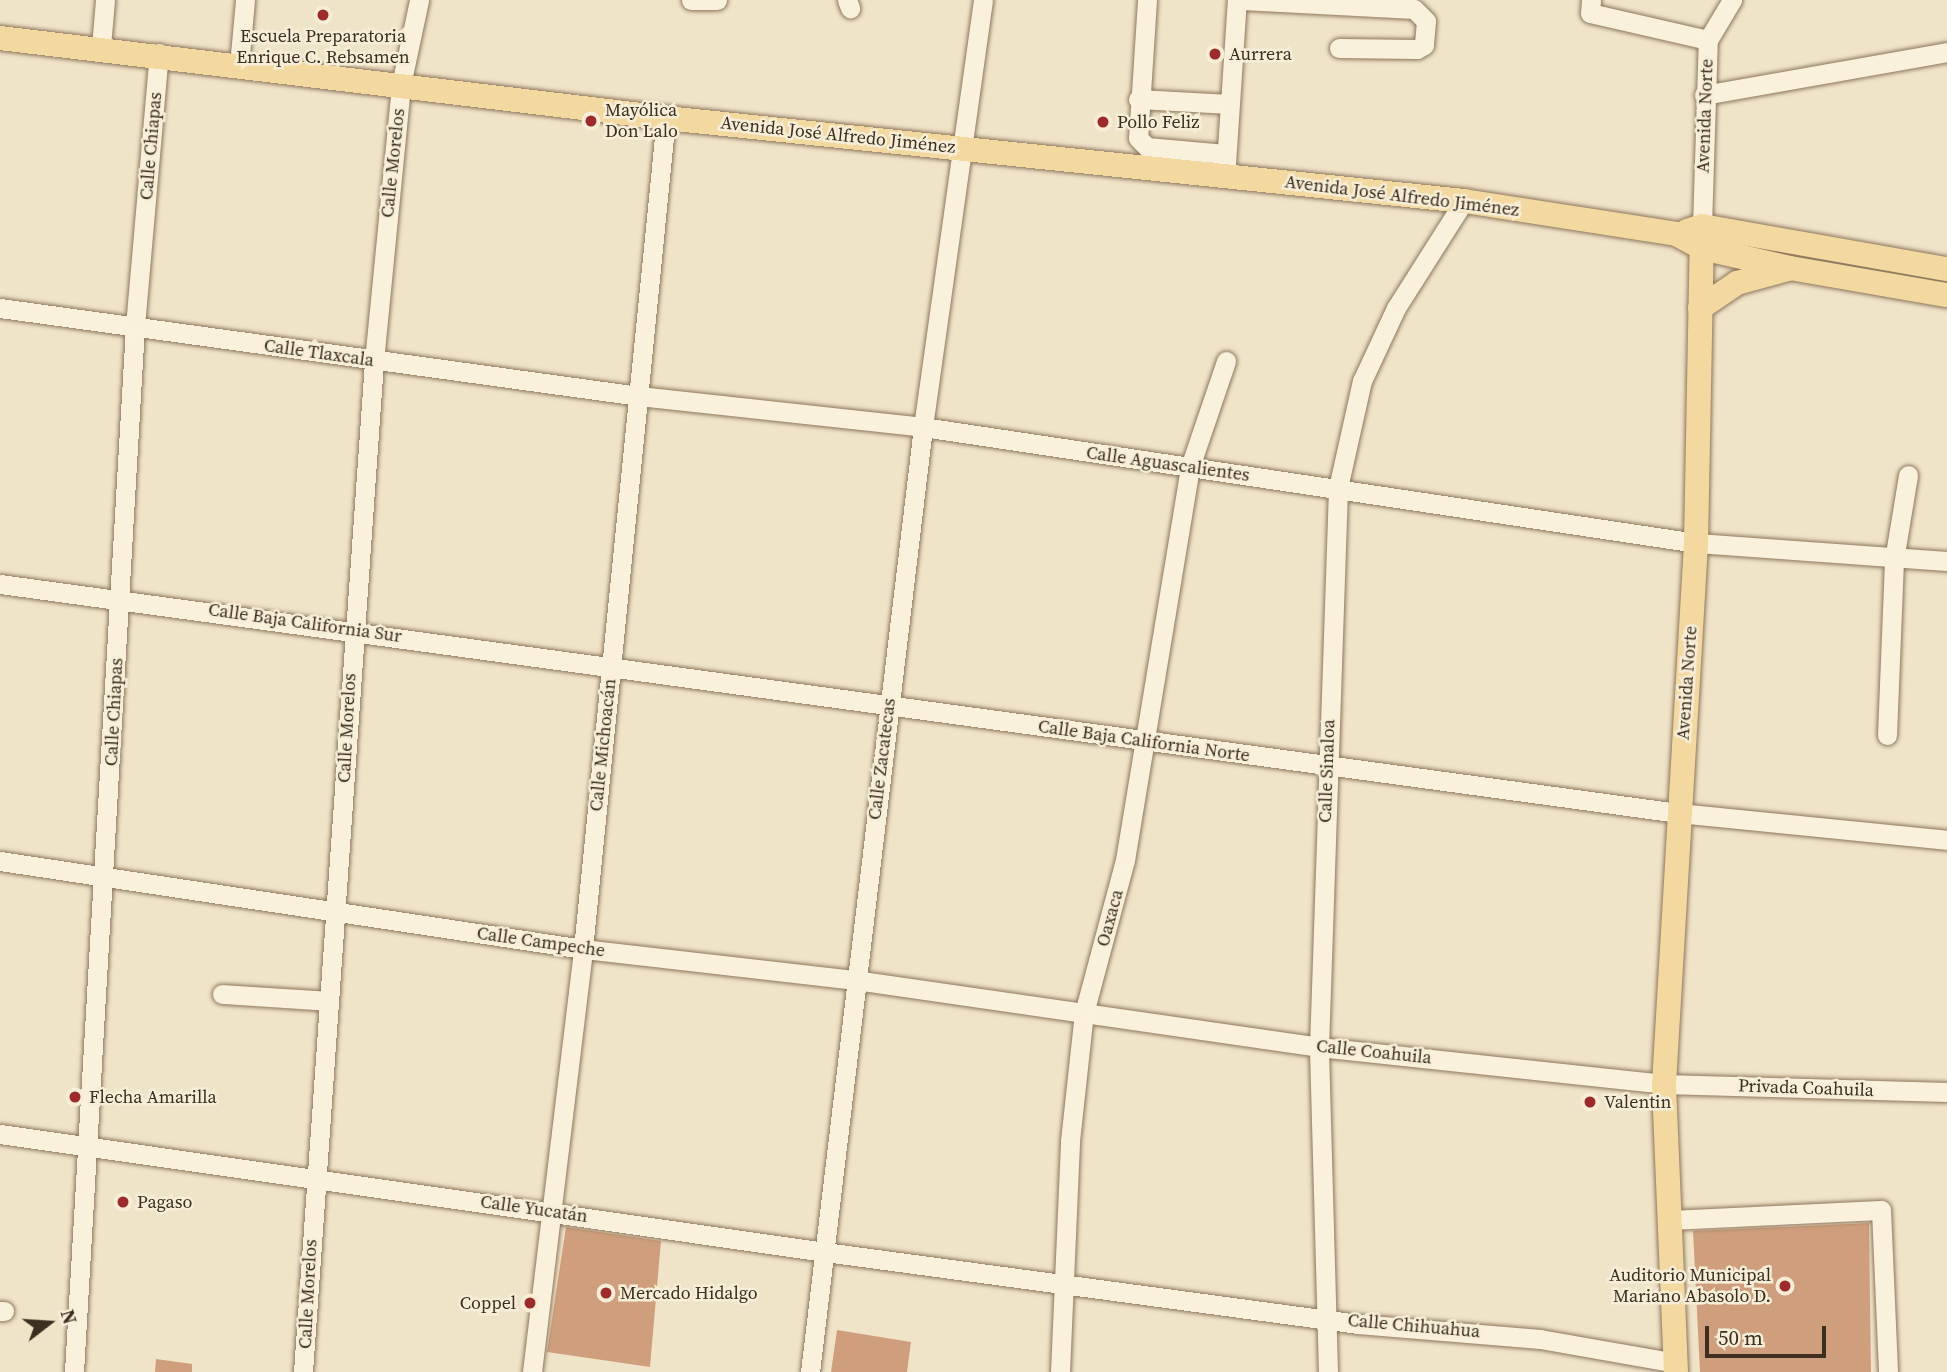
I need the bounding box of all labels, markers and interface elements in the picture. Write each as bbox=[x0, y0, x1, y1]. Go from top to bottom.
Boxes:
marker: Escuela Preparatoria Enrique C. Rebsamen bbox=[315, 7, 331, 23]
place label: Escuela Preparatoria Enrique C. Rebsamen bbox=[236, 26, 410, 68]
place label: Aurrera bbox=[1229, 43, 1292, 65]
marker: Aurrera bbox=[1207, 46, 1223, 62]
street label: Avenida Norte bbox=[1692, 58, 1718, 174]
street label: Calle Chiapas bbox=[136, 91, 166, 201]
place label: Mayólica Don Lalo bbox=[605, 100, 678, 142]
street label: Calle Morelos bbox=[377, 107, 409, 219]
place label: Pollo Feliz bbox=[1117, 111, 1199, 133]
street label: Avenida José Alfredo Jiménez bbox=[719, 112, 957, 158]
marker: Mayólica Don Lalo bbox=[583, 113, 599, 129]
marker: Pollo Feliz bbox=[1095, 114, 1111, 130]
street label: Avenida José Alfredo Jiménez bbox=[1284, 171, 1520, 221]
street label: Calle Tlaxcala bbox=[262, 335, 376, 371]
street label: Calle Aguascalientes bbox=[1085, 442, 1251, 486]
street label: Calle Baja California Sur bbox=[207, 599, 403, 647]
street label: Avenida Norte bbox=[1672, 625, 1702, 741]
street label: Calle Chiapas bbox=[100, 657, 128, 767]
street label: Calle Morelos bbox=[333, 673, 361, 783]
street label: Calle Michoacán bbox=[585, 678, 621, 812]
street label: Calle Zacatecas bbox=[864, 697, 900, 821]
street label: Calle Baja California Norte bbox=[1037, 715, 1251, 767]
street label: Calle Sinaloa bbox=[1314, 719, 1340, 823]
street label: Oaxaca bbox=[1092, 887, 1128, 949]
street label: Calle Campeche bbox=[475, 922, 607, 962]
street label: Calle Coahuila bbox=[1315, 1035, 1433, 1069]
street label: Privada Coahuila bbox=[1738, 1075, 1874, 1101]
place label: Flecha Amarilla bbox=[89, 1086, 217, 1108]
marker: Flecha Amarilla bbox=[67, 1089, 83, 1105]
place label: Valentin bbox=[1604, 1091, 1671, 1113]
marker: Valentin bbox=[1582, 1094, 1598, 1110]
place label: Pagaso bbox=[137, 1191, 192, 1213]
street label: Calle Yucatán bbox=[479, 1191, 589, 1227]
marker: Pagaso bbox=[115, 1194, 131, 1210]
street label: Calle Morelos bbox=[294, 1239, 322, 1349]
place label: Auditorio Municipal Mariano Abasolo D. bbox=[1609, 1265, 1771, 1308]
marker: Auditorio Municipal Mariano Abasolo D. bbox=[1777, 1278, 1793, 1294]
place label: Mercado Hidalgo bbox=[620, 1282, 758, 1304]
marker: Mercado Hidalgo bbox=[598, 1285, 614, 1301]
north arrow bbox=[14, 1288, 84, 1358]
place label: Coppel bbox=[460, 1292, 516, 1314]
marker: Coppel bbox=[522, 1295, 538, 1311]
text: N bbox=[55, 1306, 84, 1327]
street label: Calle Chihuahua bbox=[1347, 1309, 1481, 1343]
scale bar bbox=[1709, 1312, 1830, 1356]
text: 50 m bbox=[1718, 1323, 1763, 1352]

